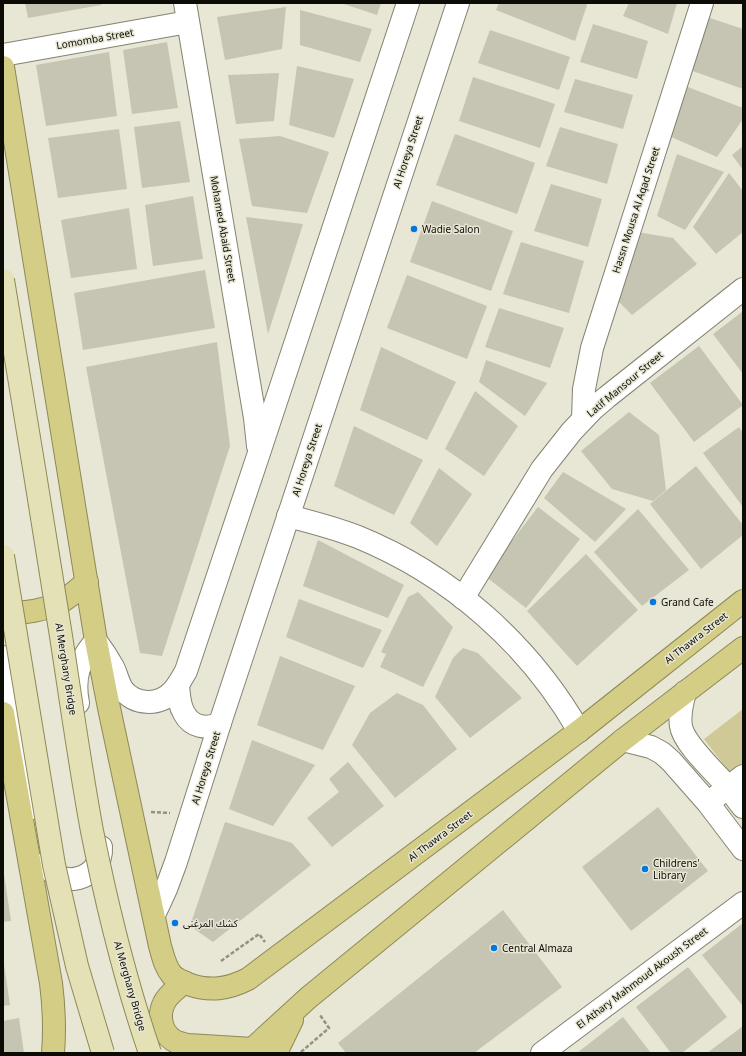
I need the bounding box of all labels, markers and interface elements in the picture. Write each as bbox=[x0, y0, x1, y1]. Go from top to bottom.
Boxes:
street label: Lomomba Street bbox=[55, 22, 136, 56]
street label: Al Horeya Street bbox=[386, 112, 430, 191]
street label: Hassn Mousa Al Aqad Street bbox=[606, 144, 667, 276]
street label: Mohamed Abaid Street bbox=[203, 174, 243, 284]
place label: Wadie Salon bbox=[422, 219, 480, 240]
marker: Wadie Salon bbox=[409, 224, 419, 234]
street label: Latif Mansour Street bbox=[582, 345, 669, 423]
street label: Al Horeya Street bbox=[285, 420, 329, 499]
place label: Grand Cafe bbox=[661, 592, 714, 613]
marker: Grand Cafe bbox=[648, 597, 658, 607]
street label: Al Thawra Street bbox=[659, 606, 733, 670]
street label: Al Merghany Bridge bbox=[48, 621, 84, 717]
street label: Al Horeya Street bbox=[185, 728, 227, 807]
street label: Al Thawra Street bbox=[403, 804, 477, 868]
place label: Childrens' Library bbox=[653, 853, 700, 886]
marker: Childrens' Library bbox=[640, 864, 650, 874]
place label: كشك المرغنى bbox=[183, 913, 239, 934]
marker: كشك المرغنى bbox=[170, 918, 180, 928]
street label: El Athary Mahmoud Akoush Street bbox=[571, 921, 713, 1035]
street label: Al Merghany Bridge bbox=[107, 938, 153, 1034]
place label: Central Almaza bbox=[502, 938, 573, 959]
marker: Central Almaza bbox=[489, 943, 499, 953]

